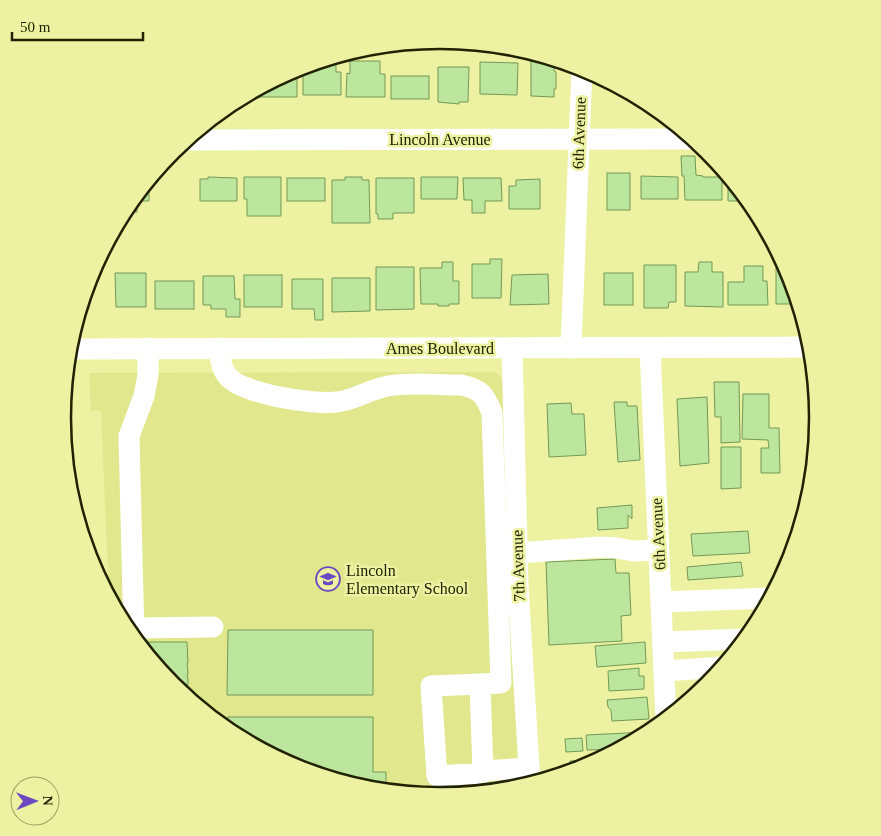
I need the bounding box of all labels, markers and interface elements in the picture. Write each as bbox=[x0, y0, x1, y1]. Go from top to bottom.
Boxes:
scale bar bbox=[12, 10, 144, 42]
text: 50 m bbox=[20, 19, 51, 35]
street label: 6th Avenue bbox=[569, 97, 589, 169]
street label: Lincoln Avenue bbox=[389, 131, 491, 148]
street label: Ames Boulevard bbox=[386, 340, 494, 357]
street label: 6th Avenue bbox=[648, 498, 668, 570]
street label: 7th Avenue bbox=[508, 530, 528, 602]
place label: Lincoln Elementary School bbox=[346, 562, 469, 598]
school or university icon: Lincoln Elementary School bbox=[315, 566, 341, 592]
north arrow bbox=[10, 776, 60, 826]
text: N bbox=[40, 796, 55, 806]

